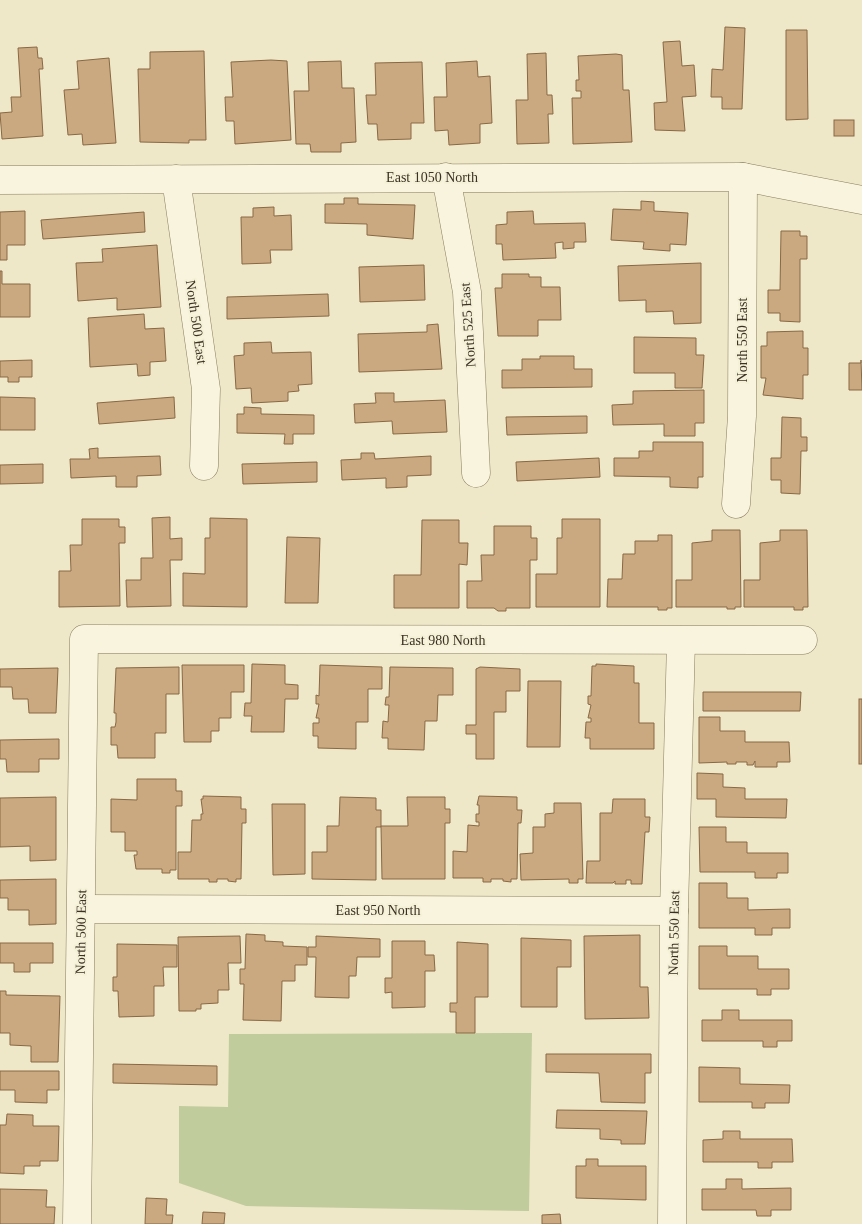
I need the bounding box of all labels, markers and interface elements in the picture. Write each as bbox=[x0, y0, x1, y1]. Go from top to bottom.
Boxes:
street label: East 1050 North bbox=[386, 170, 478, 185]
street label: North 500 East bbox=[183, 279, 209, 365]
street label: North 525 East bbox=[458, 282, 478, 368]
street label: North 550 East bbox=[735, 298, 750, 382]
street label: East 980 North bbox=[401, 633, 485, 648]
street label: North 500 East bbox=[73, 889, 89, 975]
street label: North 550 East bbox=[666, 890, 682, 976]
street label: East 950 North bbox=[336, 903, 420, 918]

